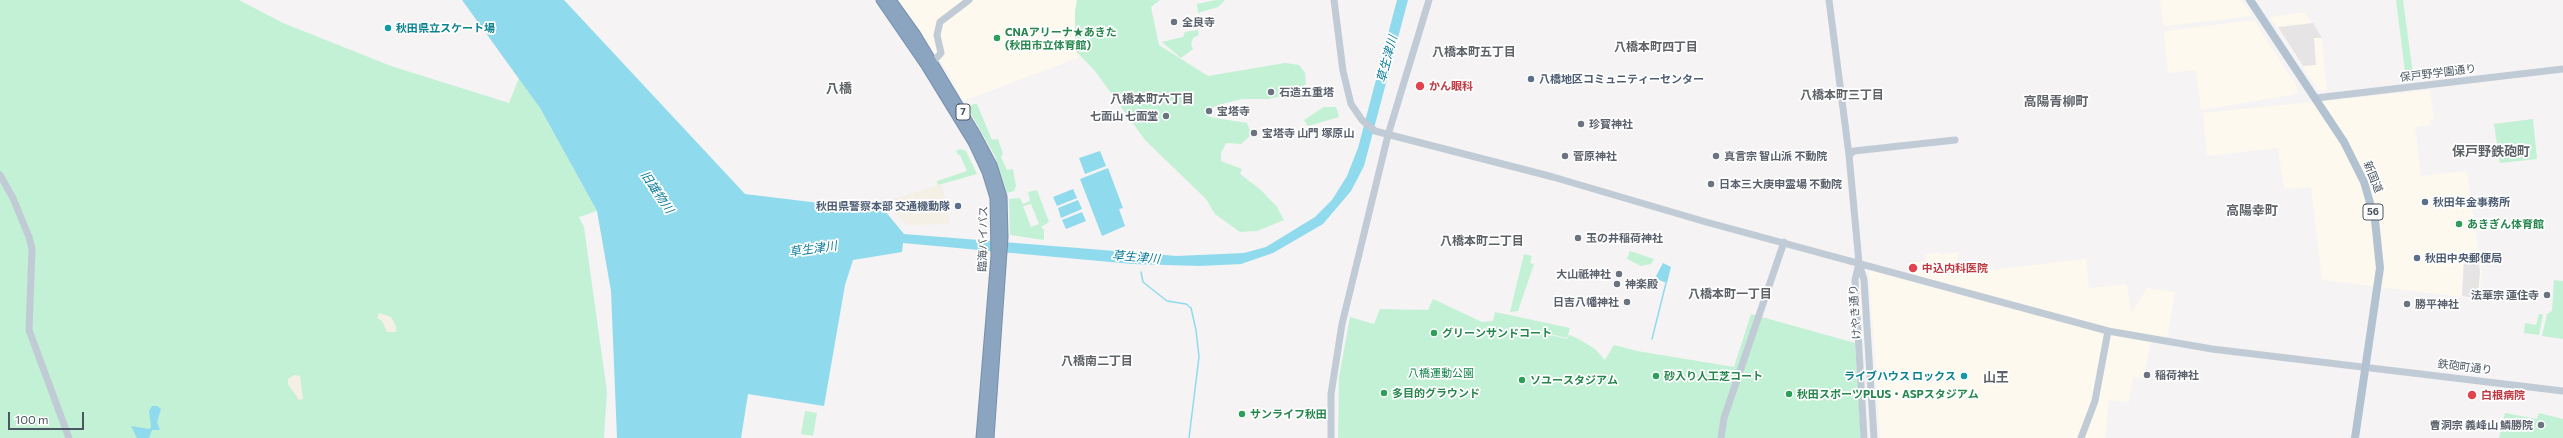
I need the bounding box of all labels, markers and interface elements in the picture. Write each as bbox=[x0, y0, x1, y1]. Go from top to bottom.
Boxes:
place label: 全良寺 bbox=[1182, 15, 1215, 29]
marker: 全良寺 bbox=[1169, 17, 1179, 27]
place label: 秋田県立スケート場 bbox=[396, 21, 495, 35]
marker: 秋田県立スケート場 bbox=[383, 23, 393, 33]
place label: CNAアリーナ★あきた (秋田市立体育館) bbox=[1005, 25, 1117, 51]
marker: CNAアリーナ★あきた (秋田市立体育館) bbox=[992, 33, 1002, 43]
water label: 草生津川 bbox=[1374, 34, 1400, 84]
district label: 八橋本町四丁目 bbox=[1614, 40, 1698, 54]
district label: 八橋本町五丁目 bbox=[1432, 45, 1516, 59]
street label: 保戸野学園通り bbox=[2399, 62, 2477, 84]
place label: 八橋地区コミュニティーセンター bbox=[1539, 72, 1704, 86]
marker: 八橋地区コミュニティーセンター bbox=[1526, 74, 1536, 84]
place label: かん眼科 bbox=[1429, 79, 1473, 93]
marker: かん眼科 bbox=[1414, 80, 1426, 92]
district label: 八橋 bbox=[826, 81, 852, 97]
place label: 石造五重塔 bbox=[1279, 85, 1334, 99]
marker: 石造五重塔 bbox=[1266, 87, 1276, 97]
district label: 八橋本町三丁目 bbox=[1800, 88, 1884, 102]
district label: 八橋本町六丁目 bbox=[1110, 92, 1194, 106]
district label: 高陽青柳町 bbox=[2024, 94, 2088, 110]
road number: 7 bbox=[956, 104, 970, 120]
place label: 宝塔寺 bbox=[1217, 104, 1250, 118]
marker: 宝塔寺 bbox=[1204, 106, 1214, 116]
place label: 七面山 七面堂 bbox=[1090, 109, 1158, 123]
marker: 七面山 七面堂 bbox=[1161, 111, 1171, 121]
place label: 珍寳神社 bbox=[1589, 117, 1633, 131]
marker: 珍寳神社 bbox=[1576, 119, 1586, 129]
place label: 宝塔寺 山門 塚原山 bbox=[1262, 126, 1354, 140]
marker: 宝塔寺 山門 塚原山 bbox=[1249, 128, 1259, 138]
district label: 保戸野鉄砲町 bbox=[2452, 144, 2530, 160]
place label: 菅原神社 bbox=[1573, 149, 1617, 163]
place label: 真言宗 智山派 不動院 bbox=[1724, 149, 1827, 163]
marker: 菅原神社 bbox=[1560, 151, 1570, 161]
marker: 真言宗 智山派 不動院 bbox=[1711, 151, 1721, 161]
street label: 新国道 bbox=[2361, 159, 2385, 195]
water label: 旧雄物川 bbox=[638, 168, 676, 216]
place label: 日本三大庚申霊場 不動院 bbox=[1719, 177, 1842, 191]
marker: 日本三大庚申霊場 不動院 bbox=[1706, 179, 1716, 189]
place label: 秋田年金事務所 bbox=[2433, 195, 2510, 209]
marker: 秋田年金事務所 bbox=[2420, 197, 2430, 207]
place label: 秋田県警察本部 交通機動隊 bbox=[816, 199, 950, 213]
marker: 秋田県警察本部 交通機動隊 bbox=[953, 201, 963, 211]
district label: 高陽幸町 bbox=[2226, 203, 2278, 219]
road number: 56 bbox=[2363, 204, 2383, 220]
street label: 臨海バイパス bbox=[976, 206, 990, 272]
place label: あきぎん体育館 bbox=[2467, 217, 2544, 231]
marker: あきぎん体育館 bbox=[2454, 219, 2464, 229]
place label: 玉の井稲荷神社 bbox=[1586, 231, 1663, 245]
marker: 玉の井稲荷神社 bbox=[1573, 233, 1583, 243]
district label: 八橋本町二丁目 bbox=[1440, 234, 1524, 248]
water label: 草生津川 bbox=[788, 239, 838, 259]
water label: 草生津川 bbox=[1111, 248, 1161, 266]
place label: 秋田中央郵便局 bbox=[2425, 251, 2502, 265]
marker: 秋田中央郵便局 bbox=[2412, 253, 2422, 263]
place label: 中込内科医院 bbox=[1922, 261, 1988, 275]
marker: 中込内科医院 bbox=[1907, 262, 1919, 274]
place label: 大山祇神社 bbox=[1556, 267, 1611, 281]
marker: 大山祇神社 bbox=[1614, 269, 1624, 279]
place label: 神楽殿 bbox=[1625, 277, 1658, 291]
marker: 神楽殿 bbox=[1612, 279, 1622, 289]
street label: けやき通り bbox=[1846, 284, 1864, 340]
district label: 八橋本町一丁目 bbox=[1688, 287, 1772, 301]
place label: 法華宗 蓮住寺 bbox=[2471, 288, 2539, 302]
marker: 法華宗 蓮住寺 bbox=[2542, 290, 2552, 300]
place label: 日吉八幡神社 bbox=[1553, 295, 1619, 309]
marker: 日吉八幡神社 bbox=[1622, 297, 1632, 307]
place label: 勝平神社 bbox=[2415, 297, 2459, 311]
marker: 勝平神社 bbox=[2402, 299, 2412, 309]
place label: グリーンサンドコート bbox=[1442, 326, 1552, 340]
marker: グリーンサンドコート bbox=[1429, 328, 1439, 338]
district label: 八橋南二丁目 bbox=[1061, 354, 1133, 368]
street label: 鉄砲町通り bbox=[2437, 357, 2493, 377]
park label: 八橋運動公園 bbox=[1408, 366, 1474, 380]
place label: 稲荷神社 bbox=[2155, 368, 2199, 382]
place label: 砂入り人工芝コート bbox=[1664, 369, 1763, 383]
place label: ライブハウス ロックス bbox=[1844, 369, 1956, 383]
district label: 山王 bbox=[1983, 370, 2009, 386]
marker: 稲荷神社 bbox=[2142, 370, 2152, 380]
marker: 砂入り人工芝コート bbox=[1651, 371, 1661, 381]
marker: ライブハウス ロックス bbox=[1959, 371, 1969, 381]
place label: ソユースタジアム bbox=[1530, 373, 1618, 387]
marker: ソユースタジアム bbox=[1517, 375, 1527, 385]
place label: 多目的グラウンド bbox=[1392, 386, 1480, 400]
place label: 秋田スポーツPLUS・ASPスタジアム bbox=[1797, 387, 1979, 401]
marker: 多目的グラウンド bbox=[1379, 388, 1389, 398]
place label: 白根病院 bbox=[2481, 388, 2525, 402]
marker: 秋田スポーツPLUS・ASPスタジアム bbox=[1784, 389, 1794, 399]
marker: 白根病院 bbox=[2466, 389, 2478, 401]
scale bar bbox=[10, 404, 86, 430]
place label: サンライフ秋田 bbox=[1250, 407, 1327, 421]
marker: サンライフ秋田 bbox=[1237, 409, 1247, 419]
text: 100 m bbox=[15, 412, 49, 426]
place label: 曹洞宗 義峰山 鱗勝院 bbox=[2430, 418, 2533, 432]
marker: 曹洞宗 義峰山 鱗勝院 bbox=[2536, 420, 2546, 430]

